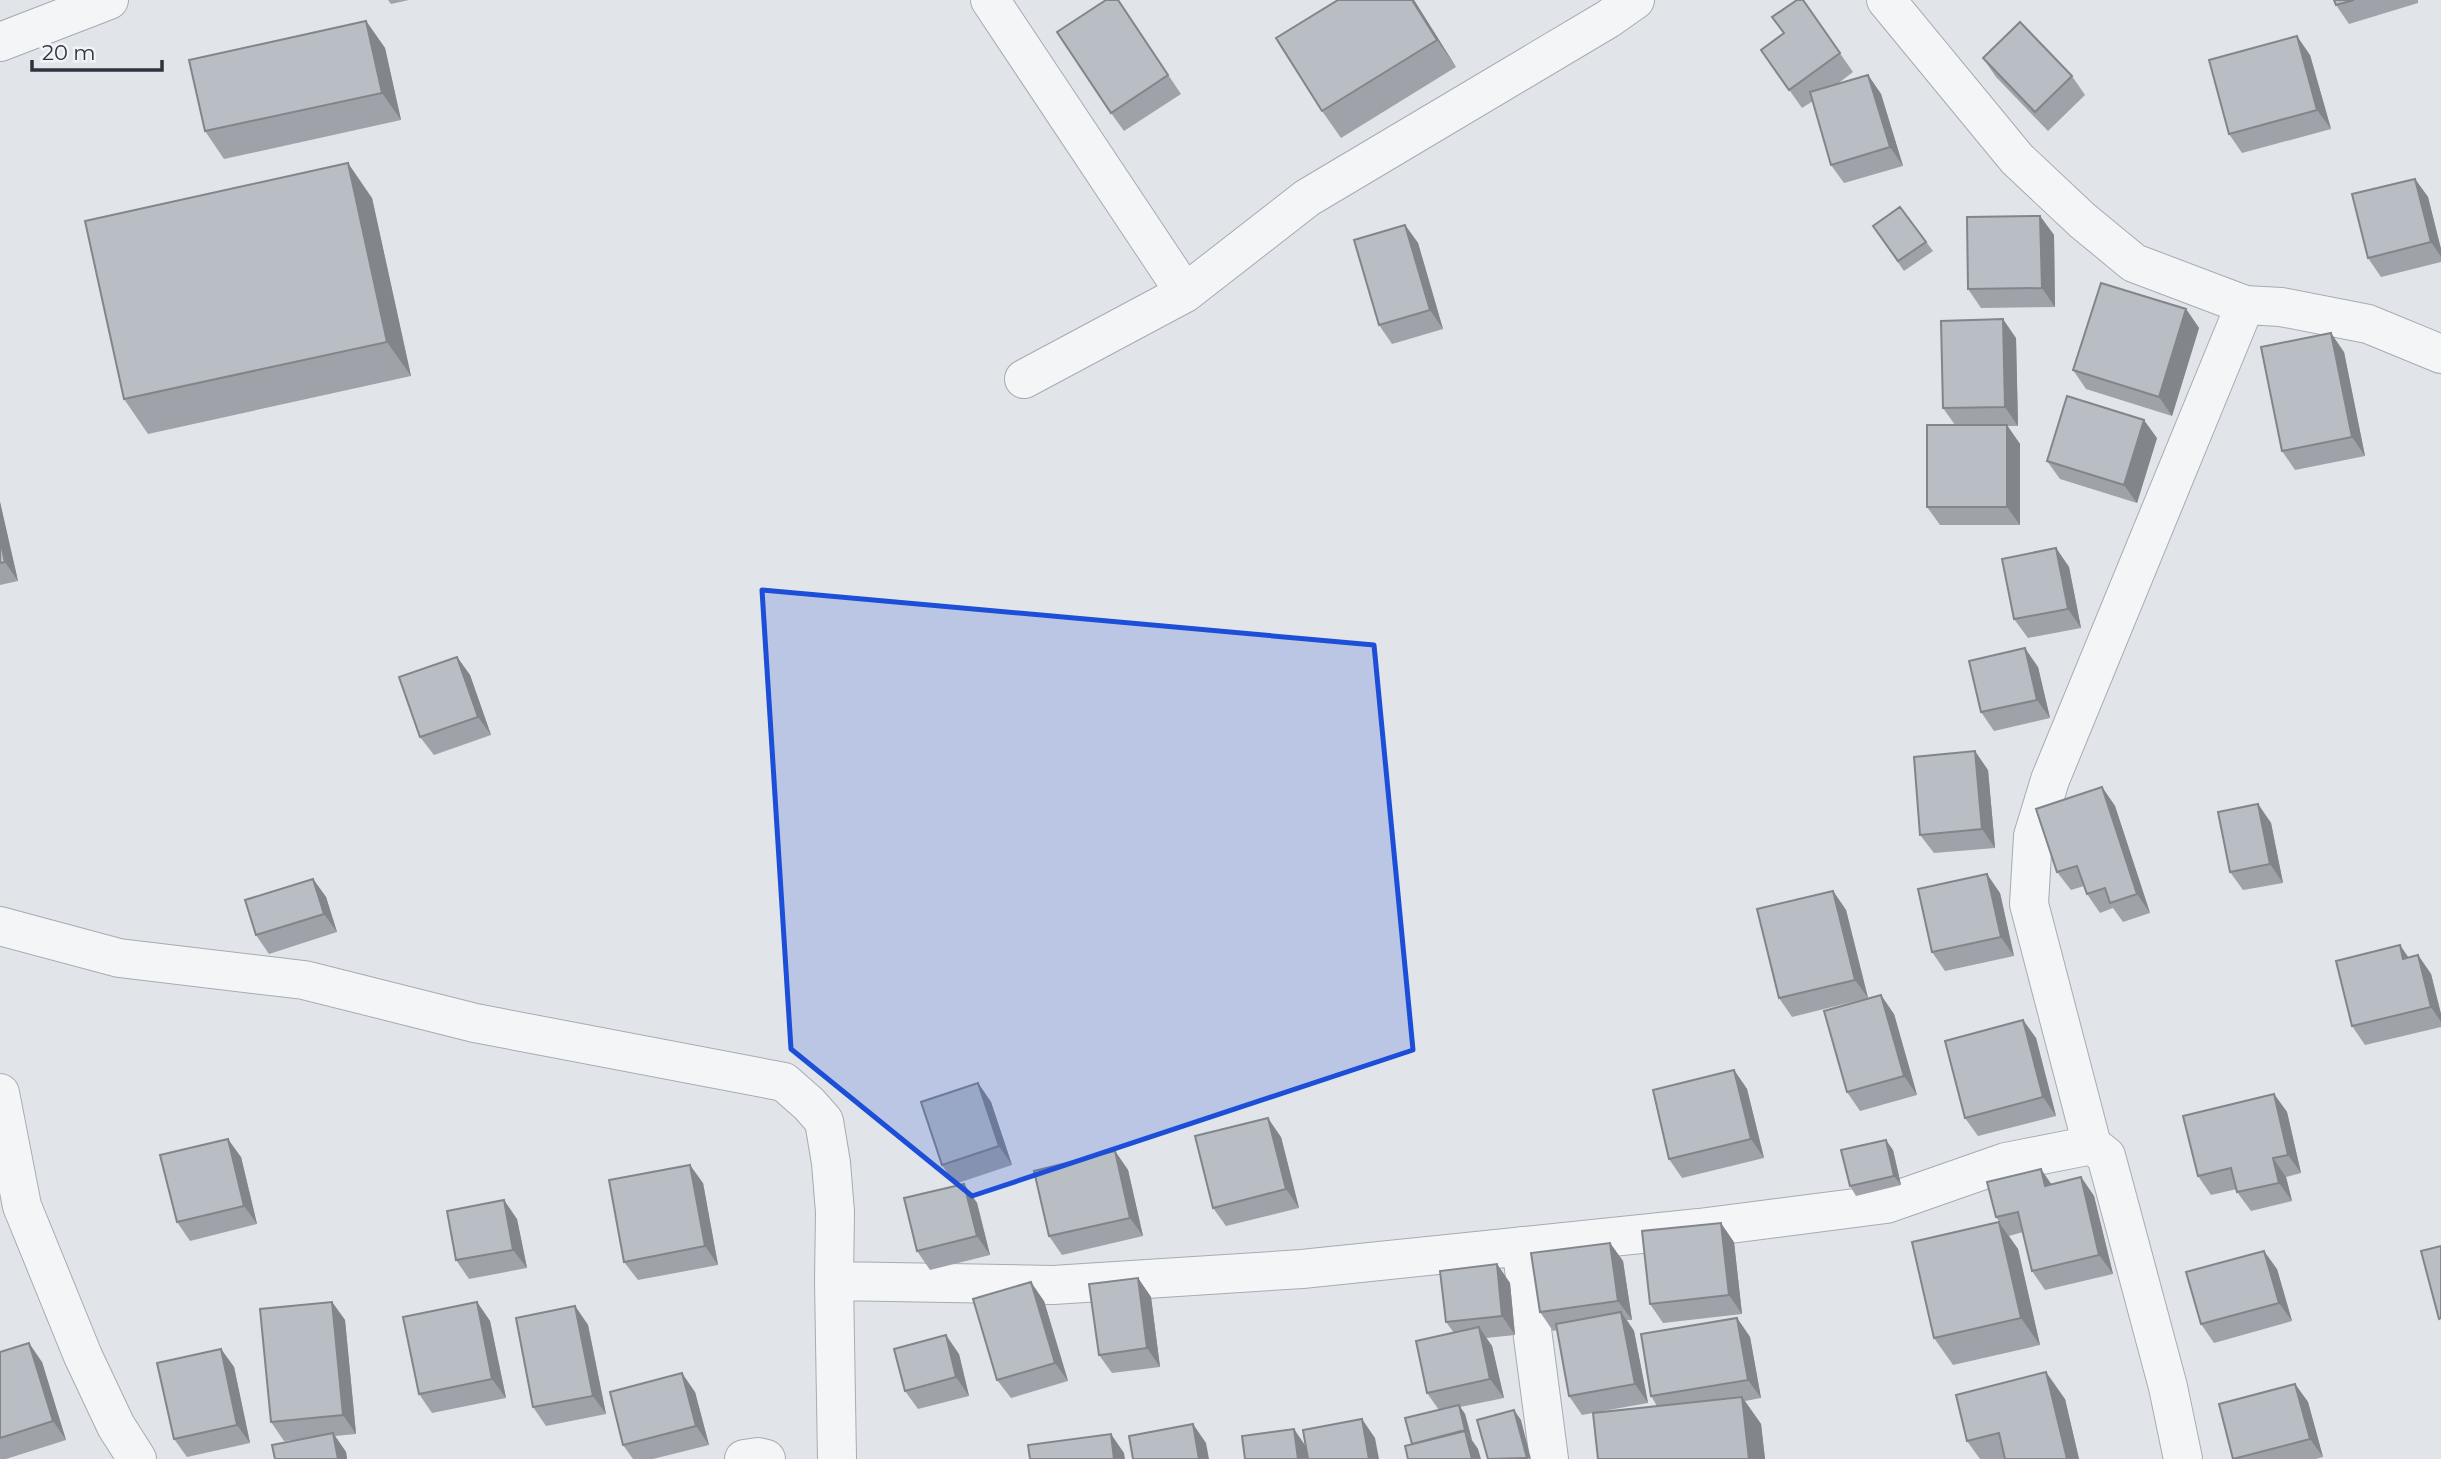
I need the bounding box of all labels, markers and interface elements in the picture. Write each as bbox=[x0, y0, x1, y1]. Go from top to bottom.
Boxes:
scale bar bbox=[32, 28, 161, 72]
text: 20 m bbox=[42, 40, 96, 65]

